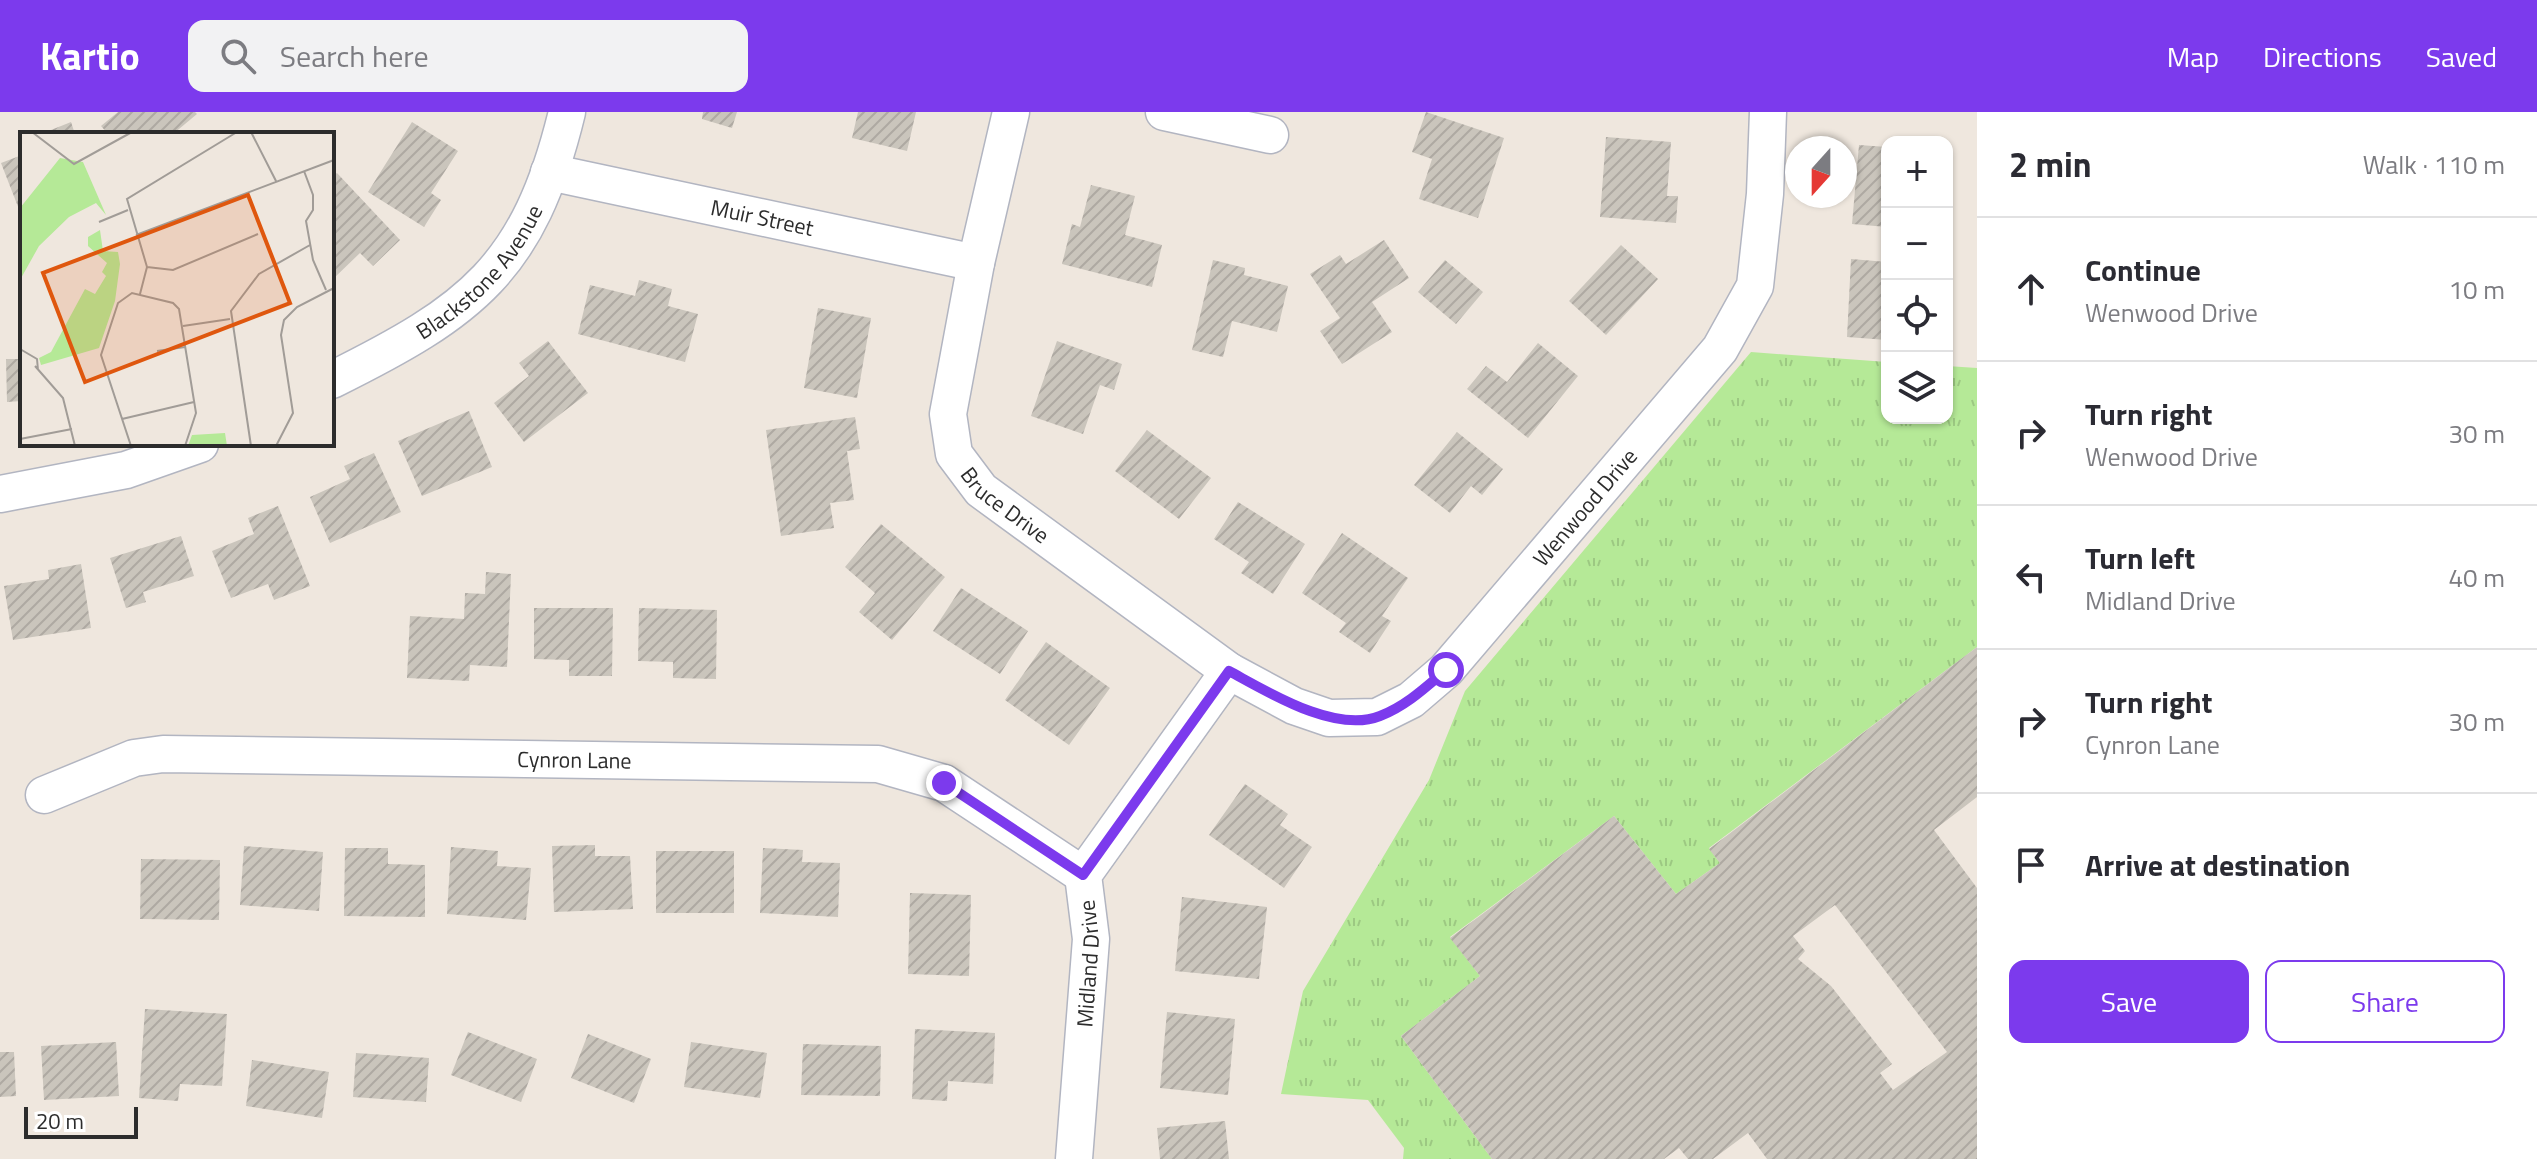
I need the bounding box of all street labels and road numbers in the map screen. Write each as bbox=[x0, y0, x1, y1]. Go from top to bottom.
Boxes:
street label: Muir Street bbox=[708, 190, 817, 245]
street label: Blackstone Avenue bbox=[409, 199, 551, 348]
street label: Wenwood Drive bbox=[1524, 440, 1645, 574]
street label: Bruce Drive bbox=[952, 460, 1057, 552]
street label: Cynron Lane bbox=[517, 742, 632, 778]
street label: Midland Drive bbox=[1067, 898, 1108, 1028]

